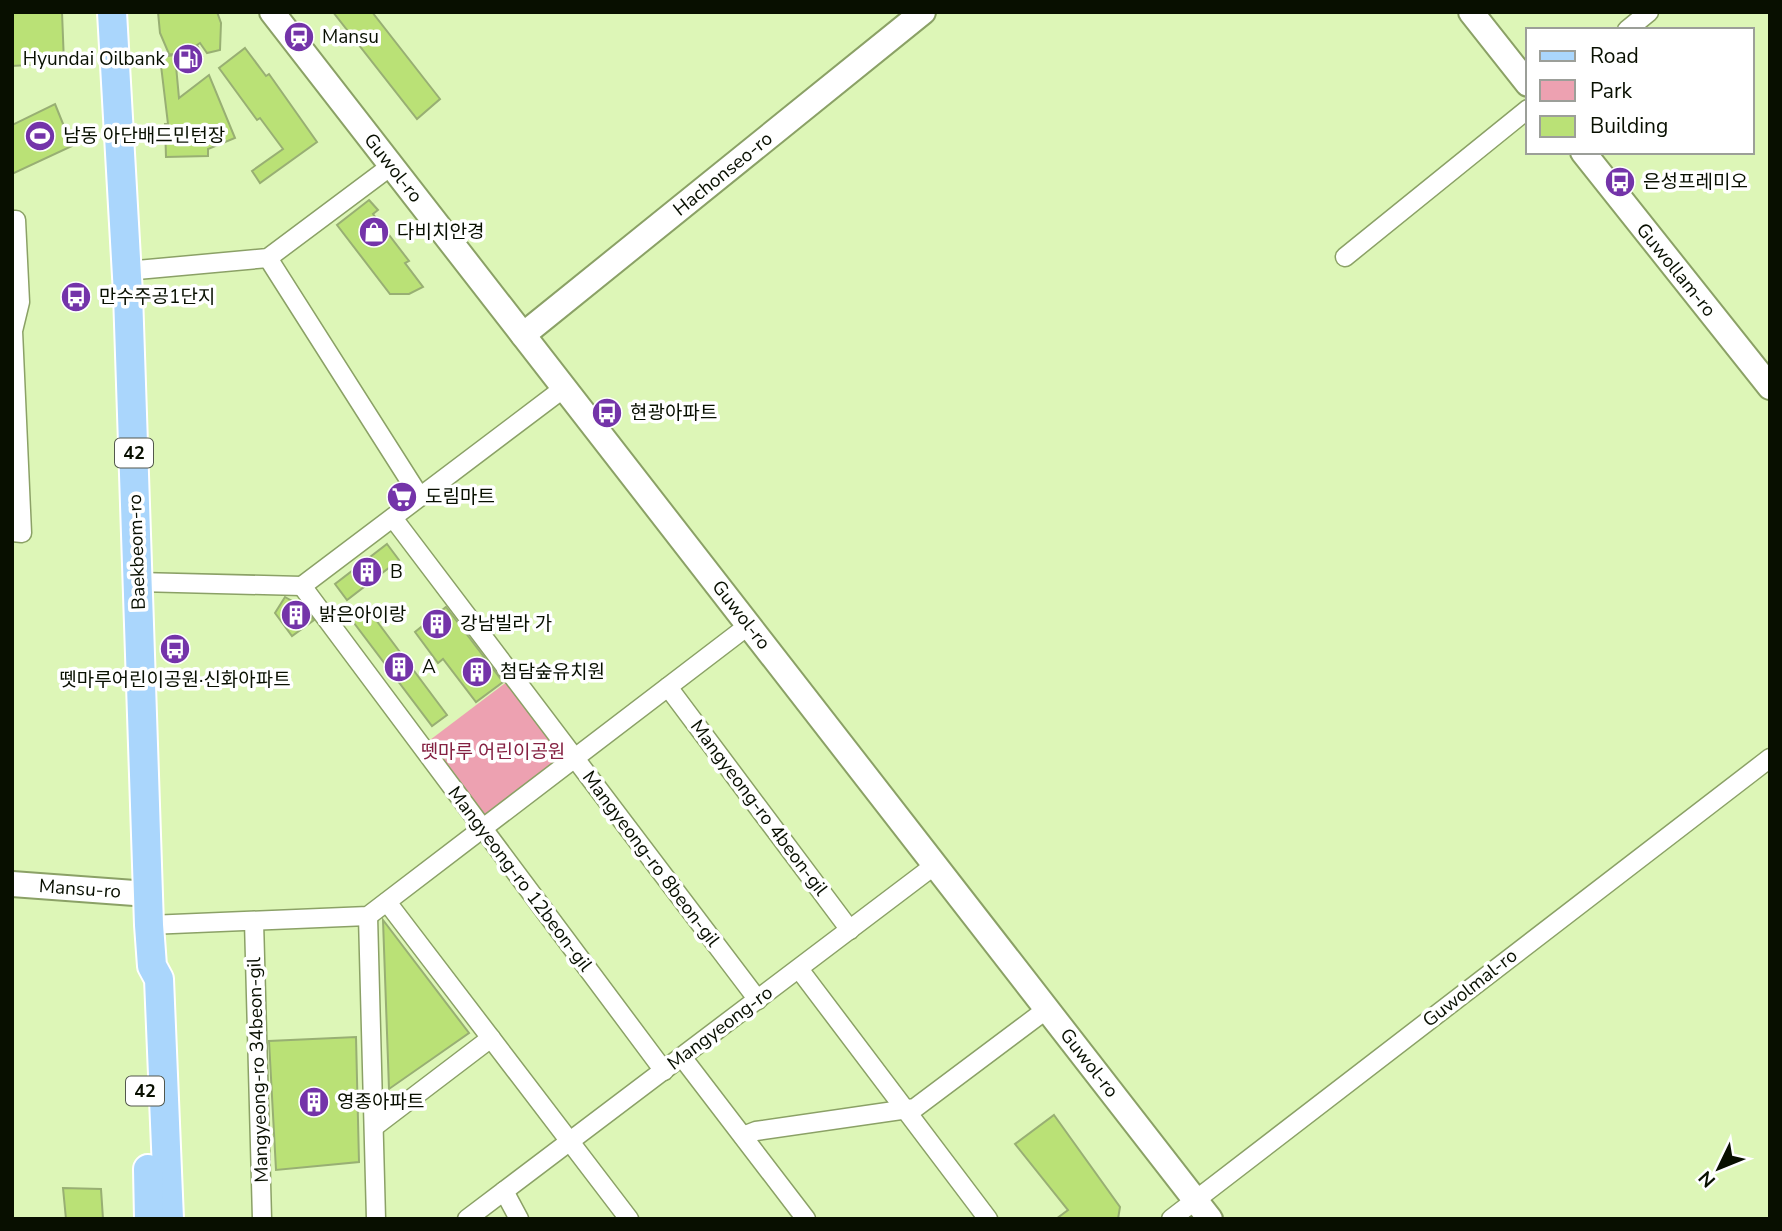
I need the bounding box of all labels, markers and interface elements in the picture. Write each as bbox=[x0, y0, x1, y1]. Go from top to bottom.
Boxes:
station icon: Mansu bbox=[282, 20, 316, 54]
place label: Mansu bbox=[322, 24, 379, 50]
legend bbox=[1526, 28, 1754, 154]
fuel station icon: Hyundai Oilbank bbox=[171, 42, 205, 76]
text: Road bbox=[1590, 42, 1639, 70]
place label: Hyundai Oilbank bbox=[23, 46, 165, 72]
text: Park bbox=[1590, 77, 1632, 105]
text: Building bbox=[1590, 112, 1668, 140]
sports icon: 남동 아단배드민턴장 bbox=[23, 119, 57, 153]
place label: 남동 아단배드민턴장 bbox=[63, 123, 225, 149]
street label: Hachonseo-ro bbox=[668, 126, 778, 222]
street label: Guwol-ro bbox=[358, 128, 428, 208]
bus stop icon: 은성프레미오 bbox=[1603, 165, 1637, 199]
place label: 은성프레미오 bbox=[1643, 169, 1748, 195]
shop icon: 다비치안경 bbox=[357, 215, 391, 249]
street label: Guwollam-ro bbox=[1630, 218, 1722, 322]
place label: 다비치안경 bbox=[397, 219, 484, 245]
bus stop icon: 만수주공1단지 bbox=[59, 280, 93, 314]
place label: 만수주공1단지 bbox=[99, 284, 215, 310]
bus stop icon: 현광아파트 bbox=[590, 396, 624, 430]
place label: 현광아파트 bbox=[630, 400, 717, 426]
road number: 42 bbox=[115, 438, 153, 467]
supermarket icon: 도림마트 bbox=[385, 480, 419, 514]
place label: 도림마트 bbox=[425, 484, 495, 510]
street label: Baekbeom-ro bbox=[122, 494, 152, 610]
building icon: B bbox=[350, 555, 384, 589]
place label: B bbox=[390, 559, 403, 585]
street label: Guwol-ro bbox=[706, 575, 776, 655]
building icon: 밝은아이랑 bbox=[279, 598, 313, 632]
place label: 밝은아이랑 bbox=[319, 602, 406, 628]
building icon: 강남빌라 가 bbox=[420, 607, 454, 641]
place label: 강남빌라 가 bbox=[460, 611, 552, 637]
bus stop icon: 뗏마루어린이공원·신화아파트 bbox=[158, 632, 192, 666]
building icon: A bbox=[382, 650, 416, 684]
place label: A bbox=[422, 654, 436, 680]
building icon: 첨담숲유치원 bbox=[460, 655, 494, 689]
place label: 첨담숲유치원 bbox=[500, 659, 605, 685]
place label: 뗏마루어린이공원·신화아파트 bbox=[59, 667, 291, 693]
street label: Mangyeong-ro 4beon-gil bbox=[684, 715, 834, 902]
park label: 뗏마루 어린이공원 bbox=[421, 739, 565, 765]
street label: Mangyeong-ro 8beon-gil bbox=[576, 766, 726, 953]
street label: Mangyeong-ro 12beon-gil bbox=[442, 781, 598, 977]
street label: Mansu-ro bbox=[38, 873, 122, 905]
street label: Guwolmal-ro bbox=[1417, 943, 1523, 1033]
street label: Mangyeong-ro 34beon-gil bbox=[241, 956, 275, 1183]
street label: Mangyeong-ro bbox=[662, 980, 778, 1076]
street label: Guwol-ro bbox=[1054, 1023, 1124, 1103]
road number: 42 bbox=[126, 1076, 164, 1106]
building icon: 영종아파트 bbox=[297, 1085, 331, 1119]
place label: 영종아파트 bbox=[337, 1089, 424, 1115]
north arrow bbox=[1684, 1133, 1754, 1203]
text: N bbox=[1693, 1165, 1722, 1193]

